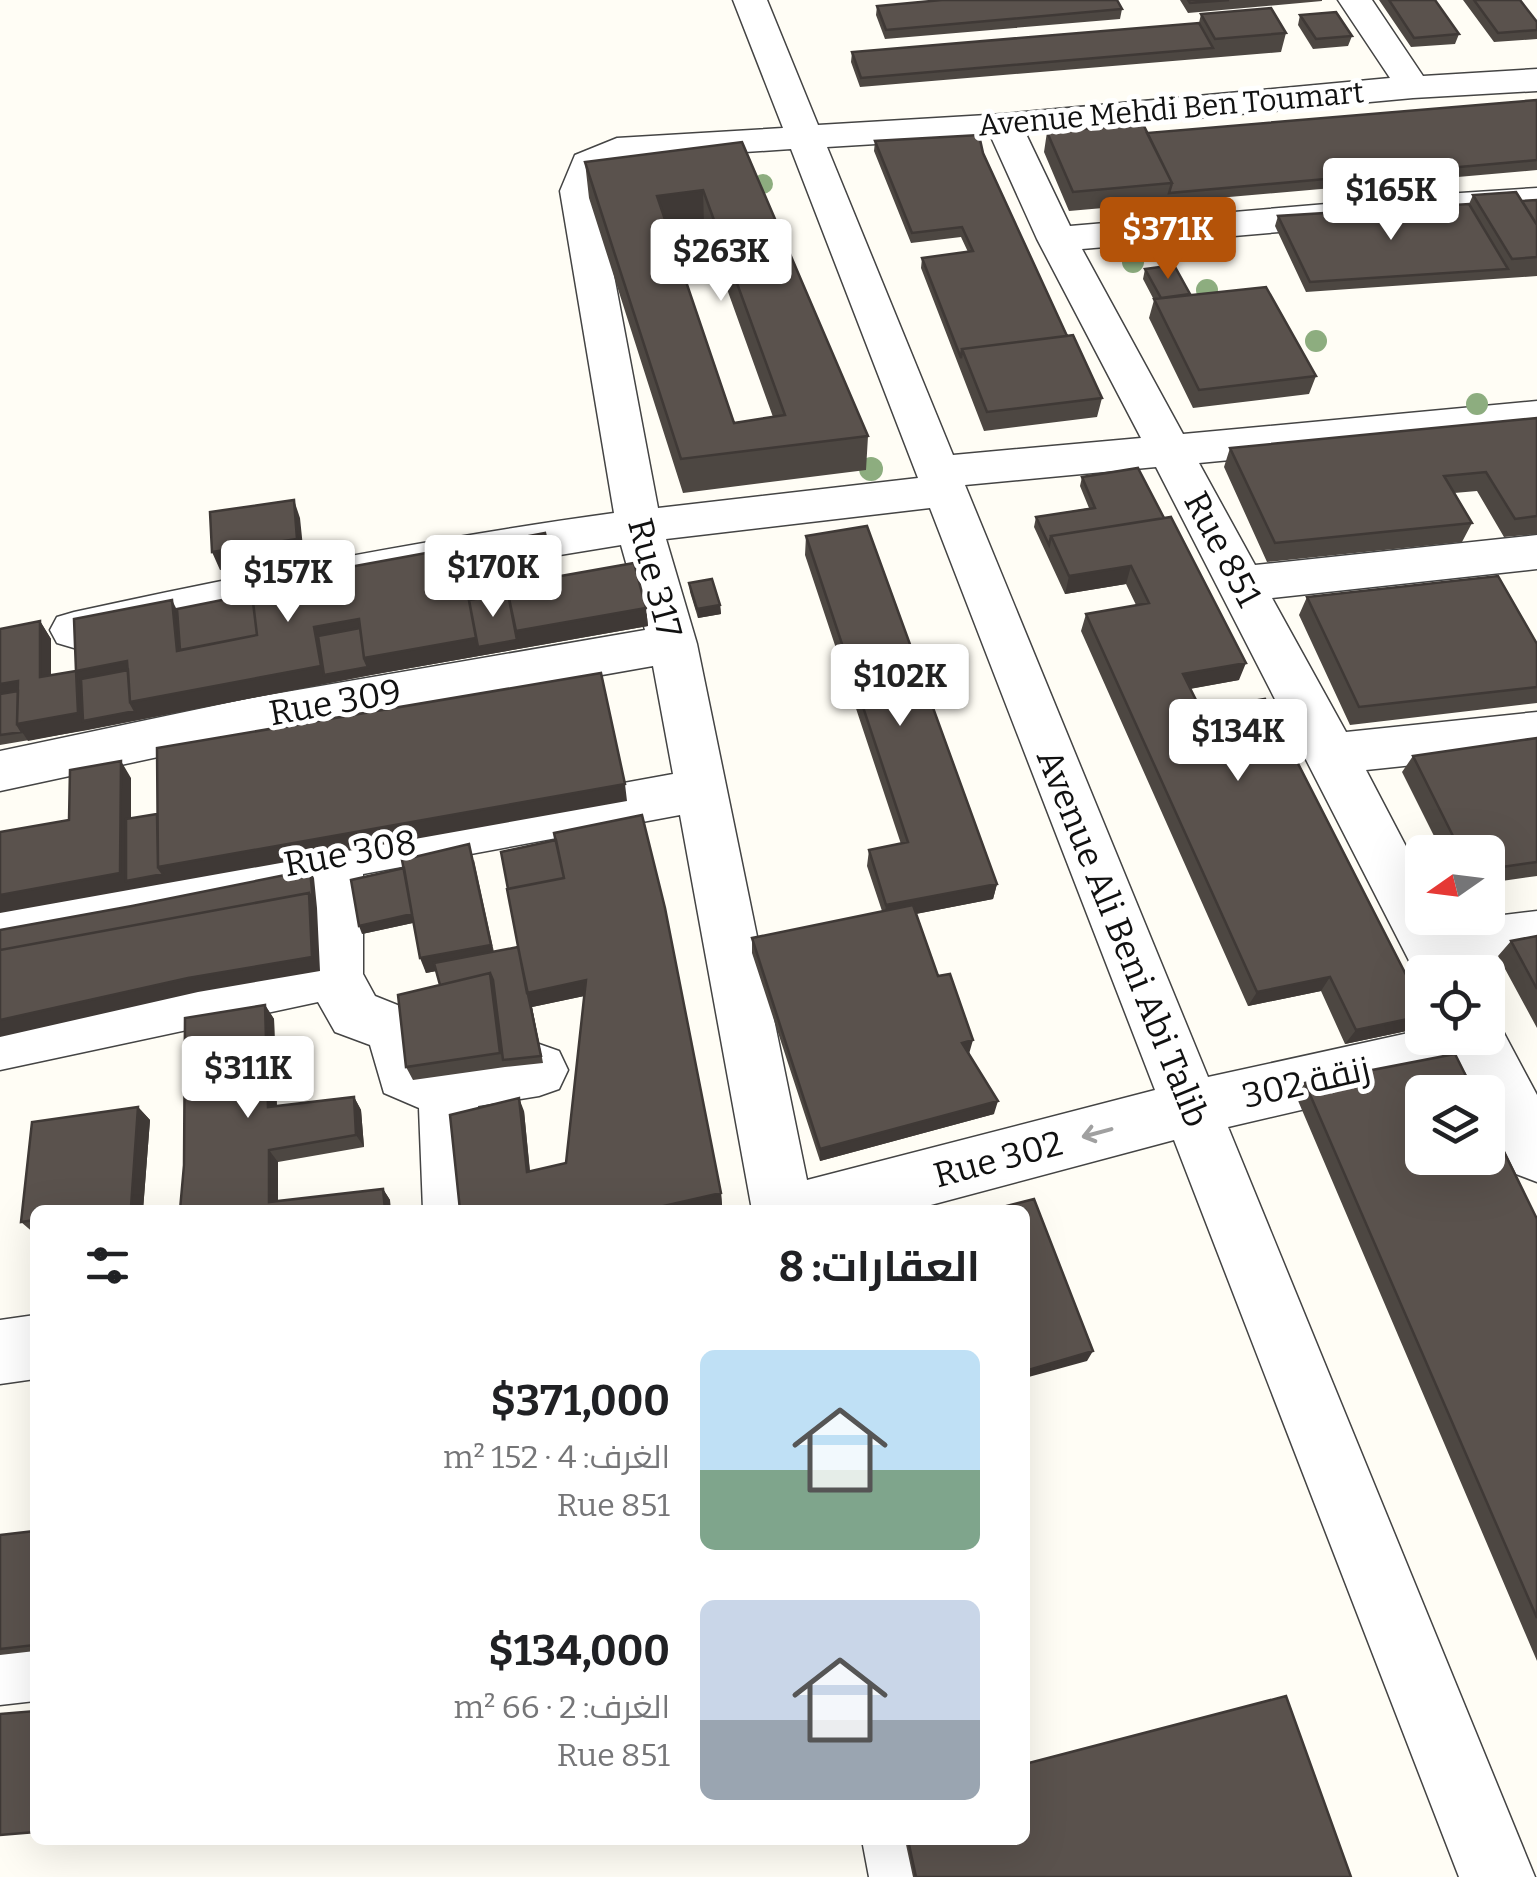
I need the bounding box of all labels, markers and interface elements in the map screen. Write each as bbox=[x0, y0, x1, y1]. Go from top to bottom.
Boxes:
street label: Avenue Mehdi Ben Toumart bbox=[977, 74, 1365, 144]
pin: $165K bbox=[1321, 158, 1461, 243]
text: $165K bbox=[1345, 171, 1437, 209]
pin: $371K bbox=[1098, 197, 1238, 282]
text: $371K bbox=[1122, 210, 1214, 248]
pin: $263K bbox=[651, 219, 791, 304]
text: $263K bbox=[673, 232, 769, 270]
street label: Rue 851 bbox=[1175, 484, 1271, 614]
street label: Rue 317 bbox=[619, 514, 691, 642]
pin: $170K bbox=[423, 535, 563, 620]
pin: $157K bbox=[218, 540, 358, 625]
text: $170K bbox=[447, 548, 539, 586]
text: $157K bbox=[243, 553, 333, 591]
pin: $102K bbox=[830, 644, 970, 729]
text: $102K bbox=[853, 657, 947, 695]
street label: Rue 309 bbox=[266, 670, 404, 734]
pin: $134K bbox=[1168, 699, 1308, 784]
text: $134K bbox=[1191, 712, 1285, 750]
street label: Avenue Ali Beni Abi Talib bbox=[1028, 743, 1218, 1133]
street label: Rue 308 bbox=[281, 821, 419, 885]
north arrow bbox=[1405, 835, 1505, 935]
map controls bbox=[1405, 835, 1505, 1175]
button: locate bbox=[1405, 955, 1505, 1055]
pin: $311K bbox=[178, 1036, 318, 1121]
street label: زنقة 302 bbox=[1238, 1047, 1374, 1117]
text: $311K bbox=[204, 1049, 292, 1087]
button: layers bbox=[1405, 1075, 1505, 1175]
street label: Rue 302 bbox=[929, 1122, 1067, 1196]
one-way arrow bbox=[1082, 1125, 1113, 1144]
icon: filters bbox=[80, 1238, 135, 1293]
text: العقارات: 8 bbox=[779, 1242, 980, 1292]
text: $371,000 bbox=[490, 1376, 670, 1426]
icon: home bbox=[780, 1390, 900, 1510]
text: الغرف: 4 · 152 m² bbox=[443, 1438, 670, 1476]
text: Rue 851 bbox=[557, 1486, 670, 1524]
text: $134,000 bbox=[488, 1626, 670, 1676]
icon: home bbox=[780, 1640, 900, 1760]
text: الغرف: 2 · 66 m² bbox=[454, 1688, 670, 1726]
text: Rue 851 bbox=[557, 1736, 670, 1774]

